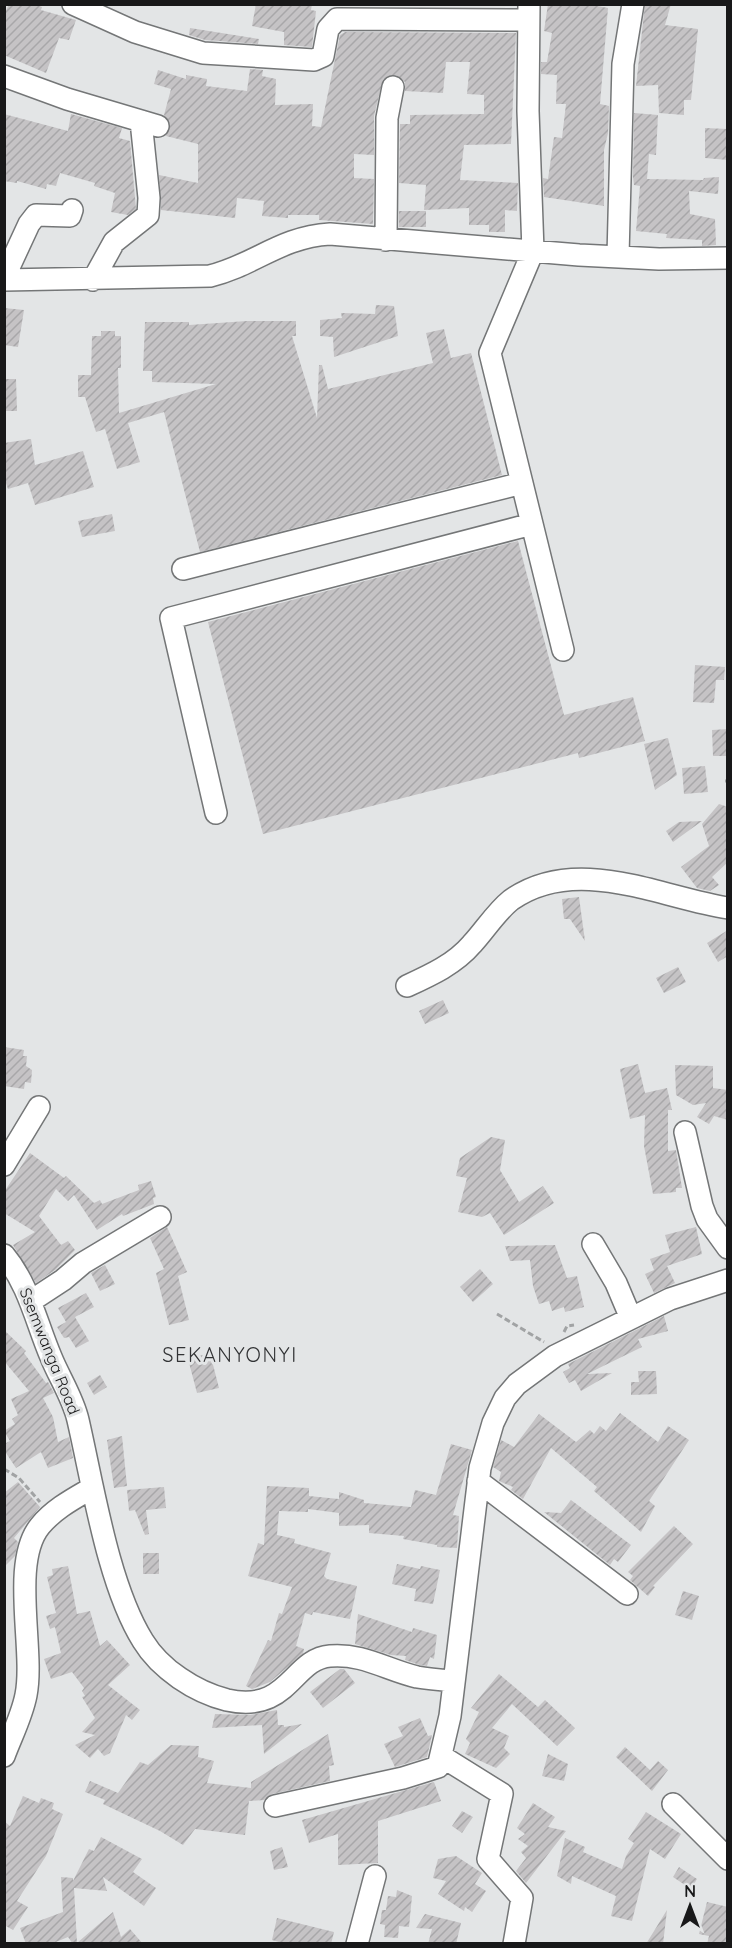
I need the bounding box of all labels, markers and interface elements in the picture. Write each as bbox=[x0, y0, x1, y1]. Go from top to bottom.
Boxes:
street label: Ssemwanga Road bbox=[15, 1285, 85, 1417]
district label: SEKANYONYI bbox=[162, 1342, 298, 1367]
north arrow bbox=[660, 1876, 720, 1936]
text: N bbox=[684, 1881, 696, 1901]

